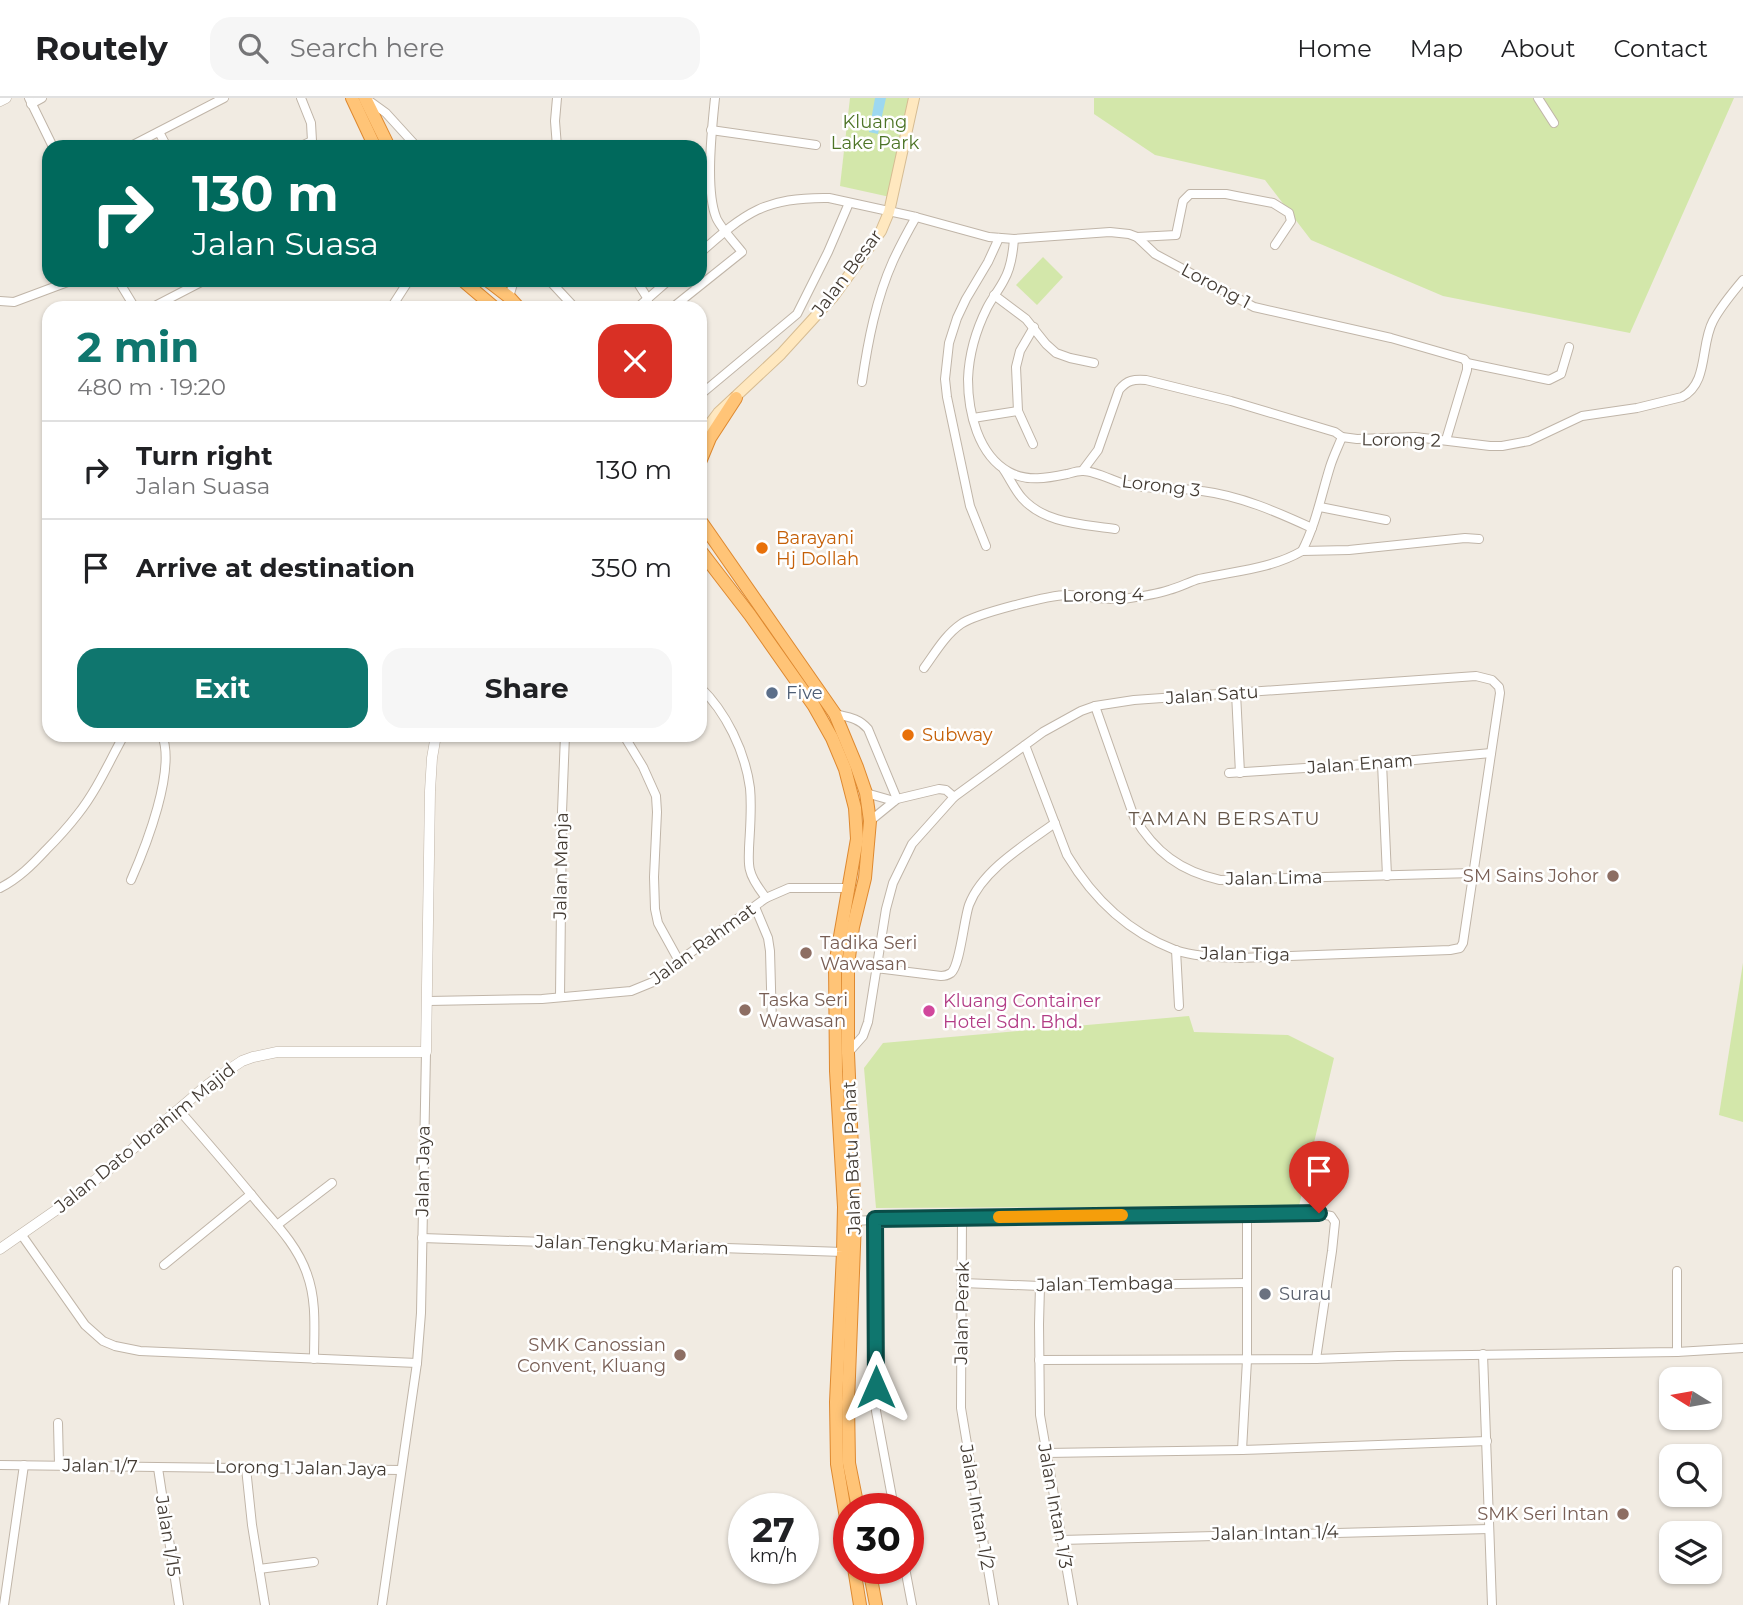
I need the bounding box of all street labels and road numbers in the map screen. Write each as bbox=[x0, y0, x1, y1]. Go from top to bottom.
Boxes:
street label: Jalan Besar bbox=[807, 225, 887, 322]
street label: Lorong 1 bbox=[1177, 259, 1255, 313]
street label: Lorong 2 bbox=[1361, 428, 1441, 452]
street label: Lorong 3 bbox=[1120, 470, 1202, 502]
street label: Lorong 4 bbox=[1062, 583, 1144, 607]
street label: Jalan Satu bbox=[1164, 681, 1259, 709]
street label: Jalan Enam bbox=[1305, 749, 1414, 779]
street label: Jalan Manja bbox=[549, 812, 573, 921]
street label: Jalan Lima bbox=[1224, 866, 1323, 890]
street label: Jalan Rahmat bbox=[645, 898, 760, 990]
street label: Jalan Tiga bbox=[1199, 942, 1290, 966]
street label: Jalan Dato Ibrahim Majid bbox=[50, 1058, 240, 1218]
street label: Jalan Batu Pahat bbox=[838, 1081, 866, 1236]
street label: Jalan Jaya bbox=[411, 1125, 435, 1218]
street label: Jalan Tengku Mariam bbox=[534, 1231, 729, 1259]
street label: Jalan Perak bbox=[950, 1261, 974, 1366]
street label: Jalan Tembaga bbox=[1035, 1272, 1174, 1296]
street label: Jalan Intan 1/3 bbox=[1033, 1441, 1077, 1570]
street label: Jalan Intan 1/2 bbox=[955, 1442, 999, 1571]
street label: Jalan 1/7 bbox=[61, 1454, 138, 1478]
street label: Lorong 1 Jalan Jaya bbox=[215, 1456, 387, 1480]
street label: Jalan 1/15 bbox=[151, 1493, 185, 1578]
street label: Jalan Intan 1/4 bbox=[1210, 1521, 1339, 1545]

